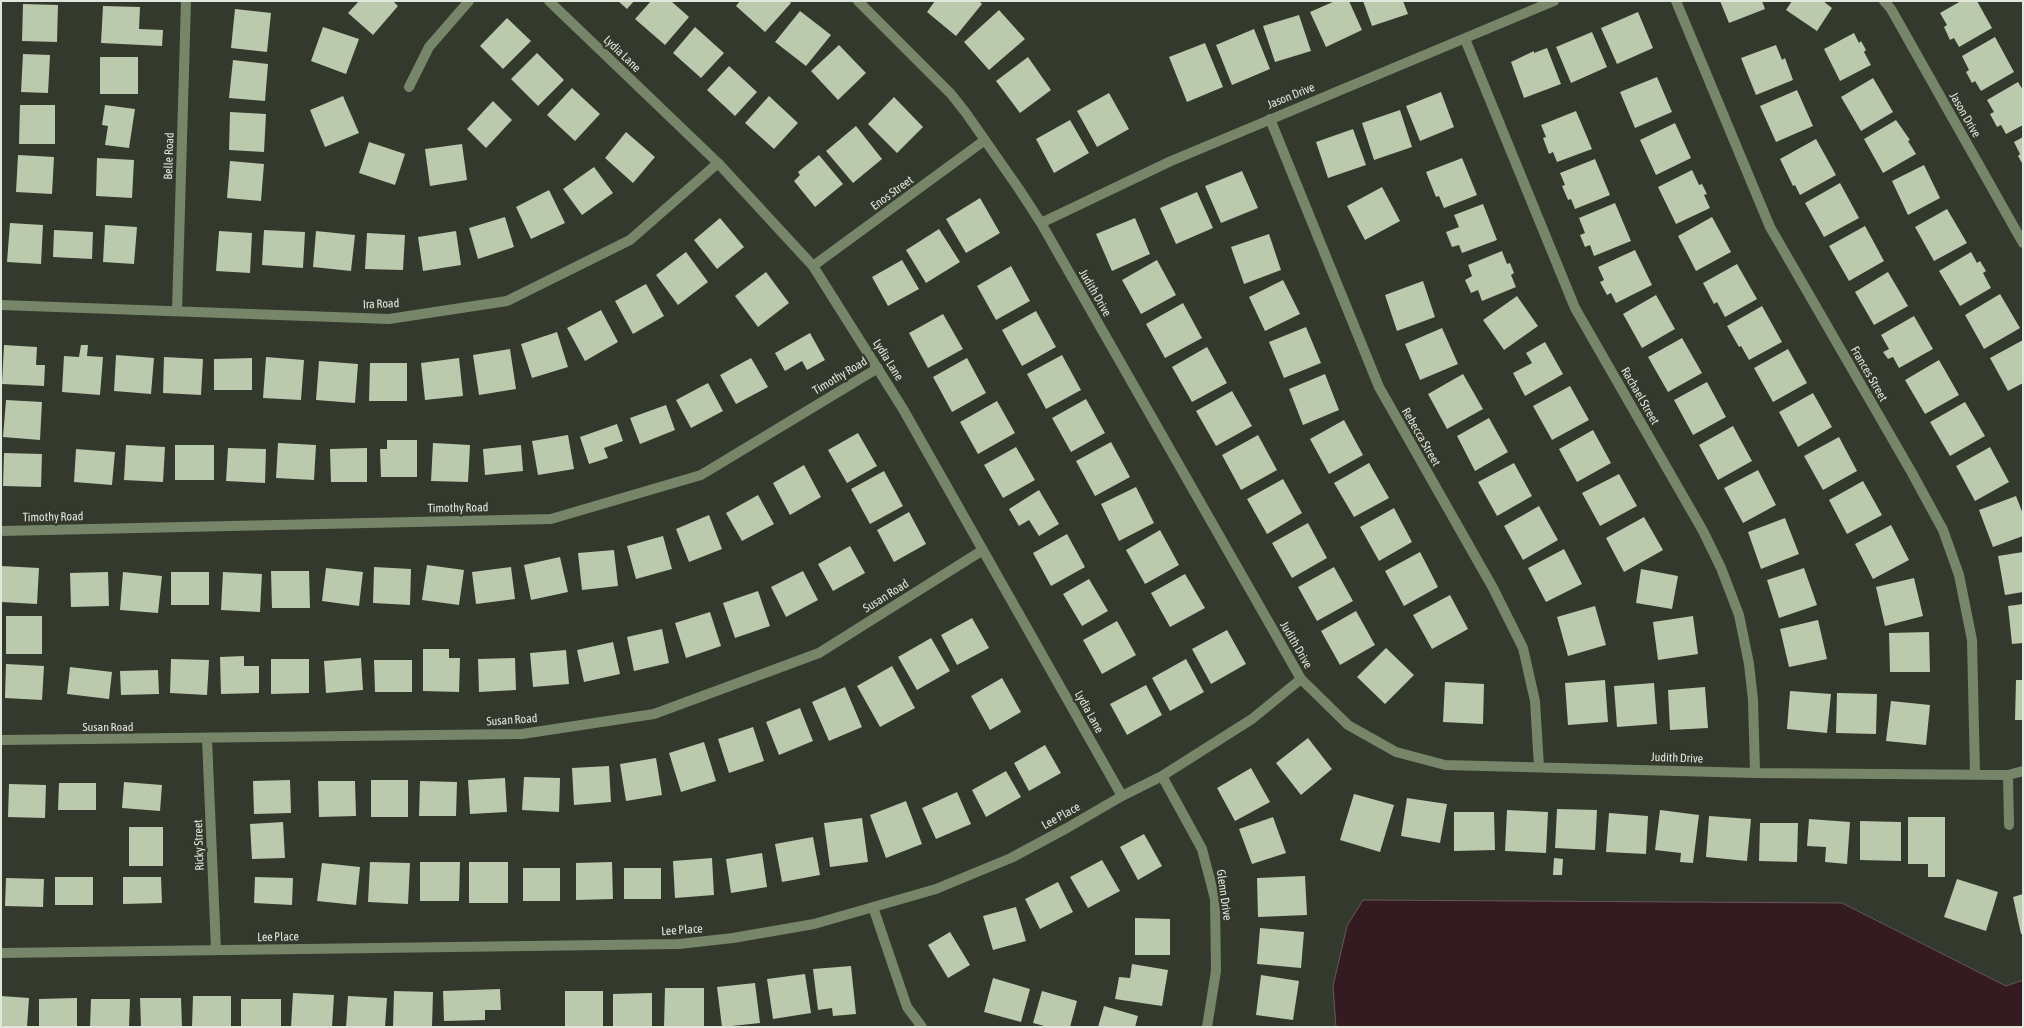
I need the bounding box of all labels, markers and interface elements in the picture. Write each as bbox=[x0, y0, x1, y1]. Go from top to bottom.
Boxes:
street label: Lydia Lane bbox=[600, 33, 644, 75]
street label: Jason Drive bbox=[1265, 80, 1317, 112]
street label: Jason Drive bbox=[1946, 90, 1984, 140]
street label: Belle Road bbox=[161, 132, 177, 180]
street label: Enos Street bbox=[868, 173, 916, 213]
street label: Judith Drive bbox=[1076, 267, 1114, 319]
street label: Ira Road bbox=[363, 296, 399, 312]
street label: Lydia Lane bbox=[870, 337, 906, 383]
street label: Frances Street bbox=[1847, 344, 1891, 404]
street label: Timothy Road bbox=[810, 354, 870, 398]
street label: Rachael Street bbox=[1618, 365, 1662, 427]
street label: Rebecca Street bbox=[1399, 405, 1443, 469]
street label: Timothy Road bbox=[427, 500, 489, 516]
street label: Timothy Road bbox=[22, 509, 84, 525]
street label: Susan Road bbox=[861, 576, 911, 616]
street label: Judith Drive bbox=[1277, 619, 1315, 671]
street label: Lydia Lane bbox=[1071, 688, 1107, 736]
street label: Susan Road bbox=[486, 711, 538, 729]
street label: Susan Road bbox=[82, 720, 134, 734]
street label: Judith Drive bbox=[1651, 750, 1703, 766]
street label: Lee Place bbox=[1039, 800, 1083, 832]
street label: Ricky Street bbox=[191, 819, 207, 871]
street label: Glenn Drive bbox=[1213, 869, 1235, 921]
street label: Lee Place bbox=[661, 921, 703, 939]
street label: Lee Place bbox=[257, 929, 299, 945]

